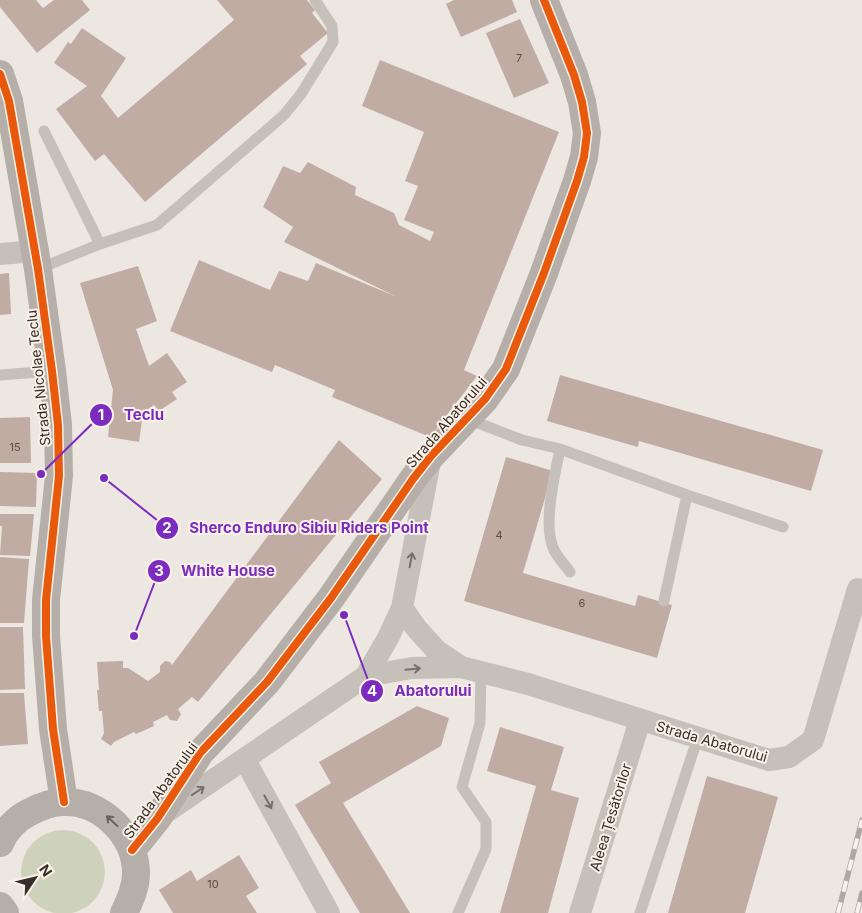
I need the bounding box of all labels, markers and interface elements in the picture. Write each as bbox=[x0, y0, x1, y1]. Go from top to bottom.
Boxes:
house number: 7 bbox=[516, 51, 522, 65]
street label: Strada Nicolae Teclu bbox=[22, 309, 54, 447]
street label: Strada Abatorului bbox=[402, 373, 490, 471]
callout: Teclu bbox=[89, 400, 174, 430]
text: 1 bbox=[98, 405, 104, 424]
text: Teclu bbox=[124, 405, 164, 424]
house number: 15 bbox=[9, 440, 21, 454]
callout: Sherco Enduro Sibiu Riders Point bbox=[155, 513, 439, 543]
text: 2 bbox=[162, 518, 172, 537]
text: Sherco Enduro Sibiu Riders Point bbox=[189, 518, 429, 537]
house number: 4 bbox=[495, 528, 503, 542]
one-way arrow bbox=[407, 552, 416, 568]
callout: White House bbox=[146, 556, 285, 586]
text: 3 bbox=[154, 561, 164, 580]
text: White House bbox=[181, 561, 275, 580]
house number: 6 bbox=[579, 596, 586, 610]
one-way arrow bbox=[405, 664, 421, 673]
callout: Abatorului bbox=[359, 676, 481, 706]
text: 4 bbox=[367, 681, 377, 700]
text: Abatorului bbox=[395, 681, 471, 700]
street label: Strada Abatorului bbox=[655, 717, 769, 765]
street label: Strada Abatorului bbox=[119, 739, 201, 841]
street label: Aleea Țesătorilor bbox=[586, 761, 635, 873]
one-way arrow bbox=[190, 786, 204, 796]
one-way arrow bbox=[264, 795, 274, 809]
one-way arrow bbox=[105, 815, 118, 827]
north arrow bbox=[10, 853, 60, 903]
text: N bbox=[36, 861, 56, 880]
house number: 10 bbox=[207, 877, 219, 891]

